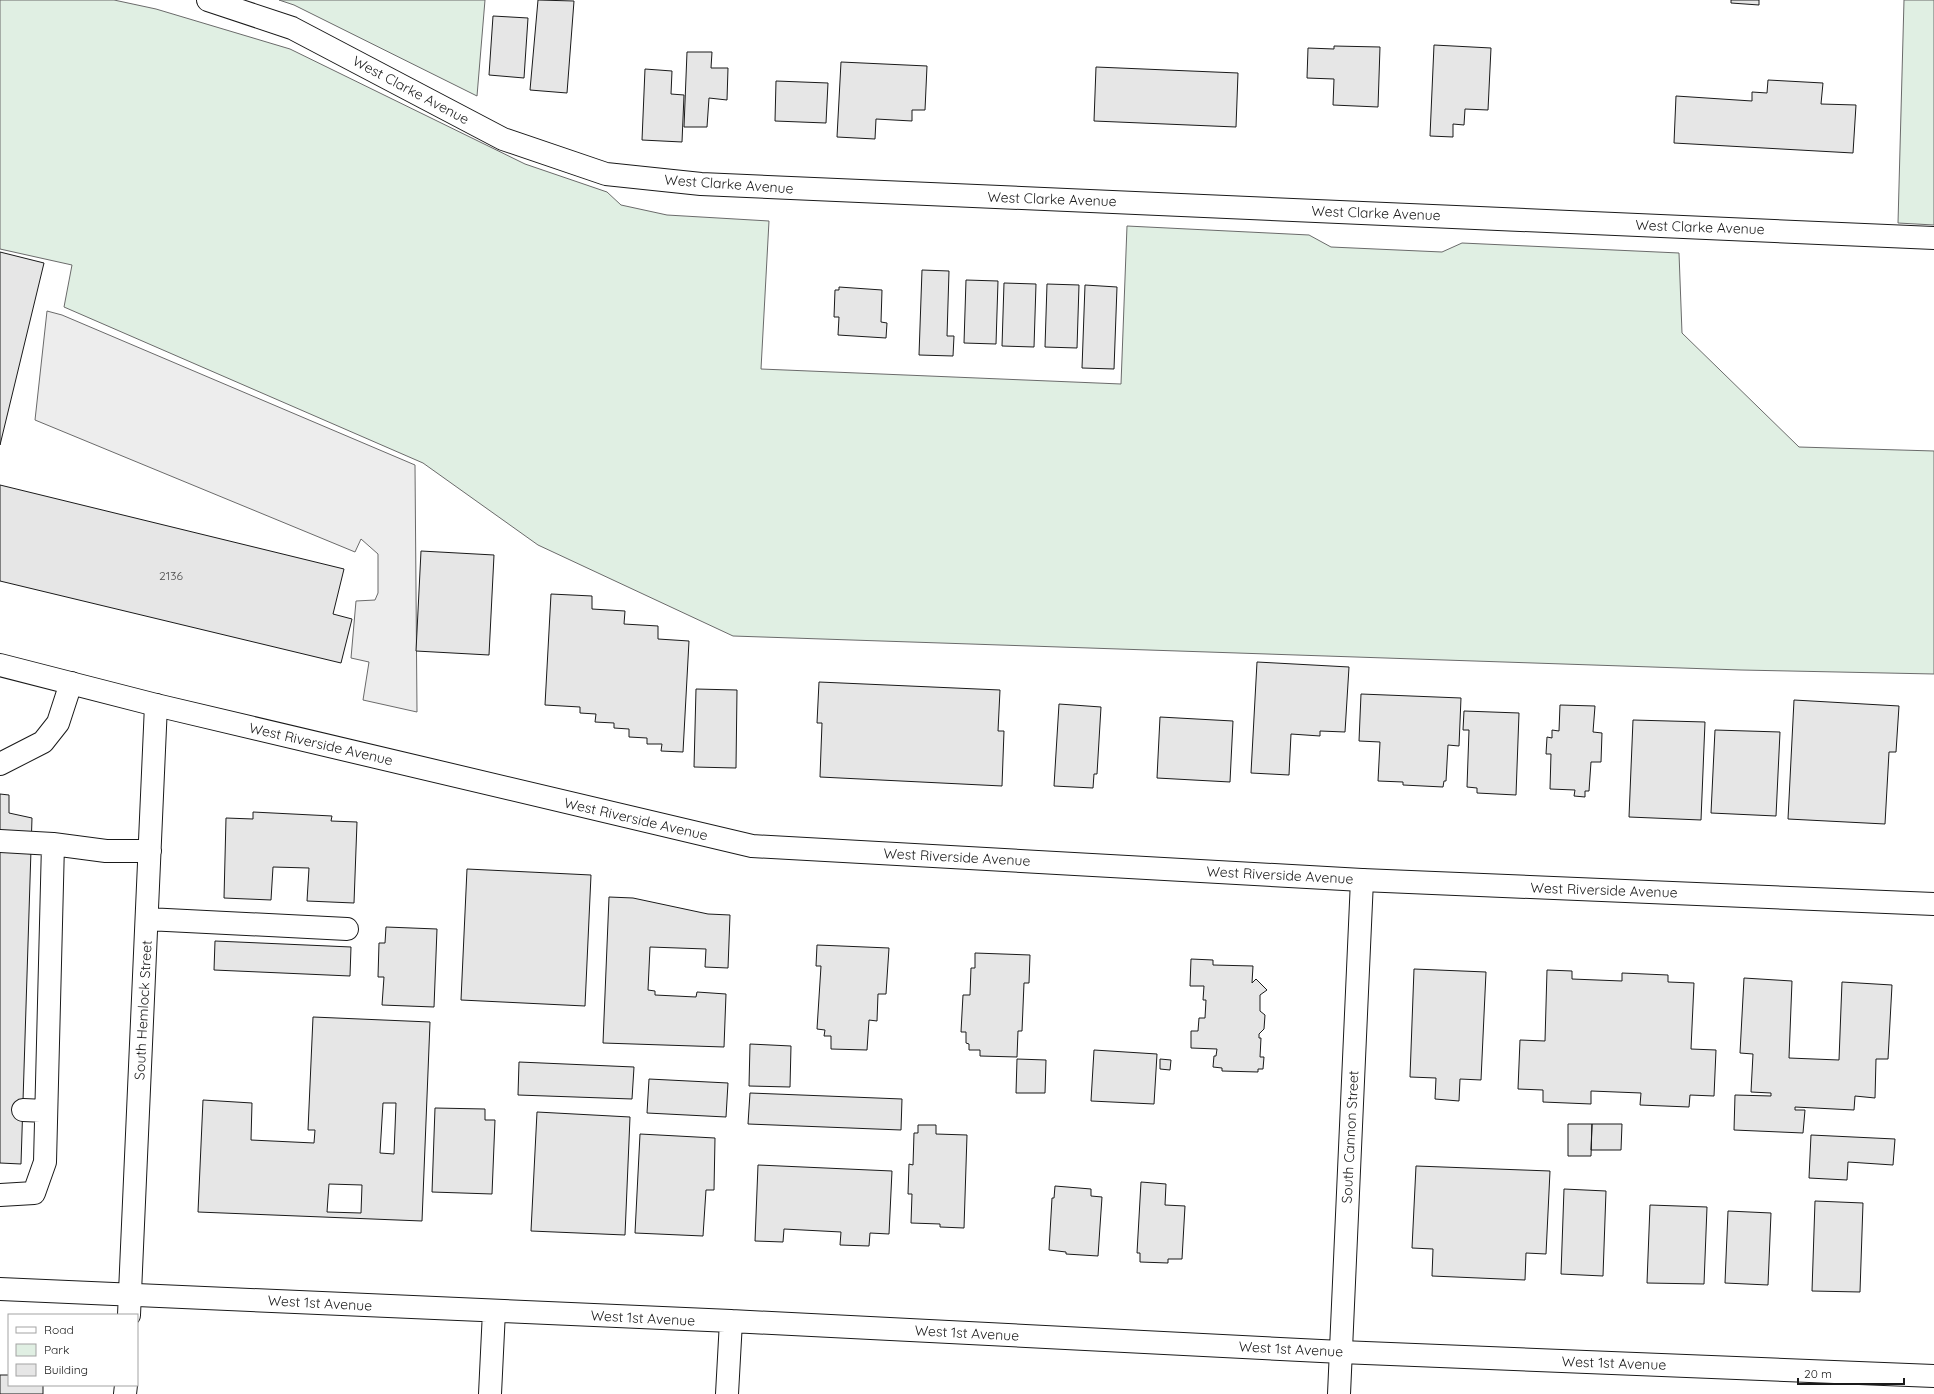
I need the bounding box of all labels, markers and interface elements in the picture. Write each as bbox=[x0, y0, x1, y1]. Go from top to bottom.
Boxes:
street label: West Clarke Avenue bbox=[350, 52, 472, 128]
street label: West Clarke Avenue bbox=[664, 171, 794, 197]
street label: West Clarke Avenue bbox=[987, 188, 1117, 210]
street label: West Clarke Avenue bbox=[1311, 202, 1441, 224]
street label: West Clarke Avenue bbox=[1635, 216, 1765, 238]
house number: 2136 bbox=[159, 568, 183, 583]
street label: West Riverside Avenue bbox=[247, 719, 395, 769]
street label: West Riverside Avenue bbox=[562, 794, 710, 844]
street label: West Riverside Avenue bbox=[883, 844, 1031, 870]
street label: West Riverside Avenue bbox=[1206, 862, 1354, 888]
street label: West Riverside Avenue bbox=[1530, 878, 1678, 902]
street label: South Hemlock Street bbox=[130, 939, 156, 1080]
street label: South Cannon Street bbox=[1338, 1070, 1362, 1204]
street label: West 1st Avenue bbox=[267, 1291, 373, 1315]
street label: West 1st Avenue bbox=[590, 1306, 696, 1330]
legend bbox=[8, 1314, 138, 1386]
street label: West 1st Avenue bbox=[914, 1321, 1020, 1345]
text: Road bbox=[44, 1322, 74, 1337]
street label: West 1st Avenue bbox=[1238, 1337, 1344, 1361]
text: Park bbox=[44, 1342, 69, 1357]
street label: West 1st Avenue bbox=[1561, 1352, 1667, 1374]
scale bar bbox=[1798, 1360, 1904, 1386]
text: Building bbox=[44, 1362, 88, 1377]
text: 20 m bbox=[1804, 1366, 1832, 1381]

